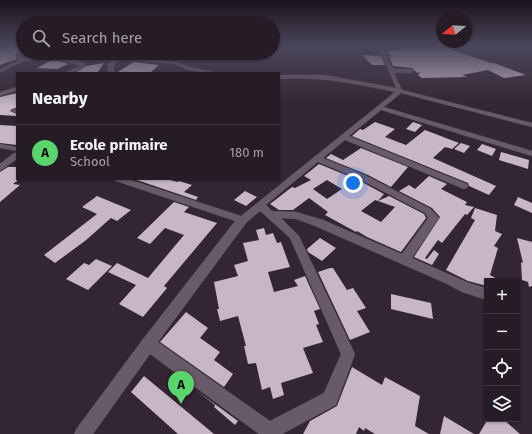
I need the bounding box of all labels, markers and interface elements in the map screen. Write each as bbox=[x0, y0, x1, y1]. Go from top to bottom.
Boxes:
north arrow bbox=[436, 12, 472, 48]
search box bbox=[16, 16, 280, 60]
icon: search bbox=[30, 27, 52, 49]
text: Search here bbox=[62, 29, 142, 47]
text: Nearby bbox=[32, 88, 87, 109]
text: Ecole primaire bbox=[70, 136, 168, 154]
text: A bbox=[41, 145, 49, 160]
text: 180 m bbox=[229, 145, 264, 160]
text: School bbox=[70, 154, 110, 169]
your location bbox=[343, 173, 363, 193]
map controls bbox=[484, 278, 520, 422]
button: + bbox=[484, 278, 520, 314]
button: − bbox=[484, 314, 520, 350]
button: locate bbox=[484, 350, 520, 386]
pin: A bbox=[168, 371, 194, 404]
button: layers bbox=[484, 386, 520, 422]

